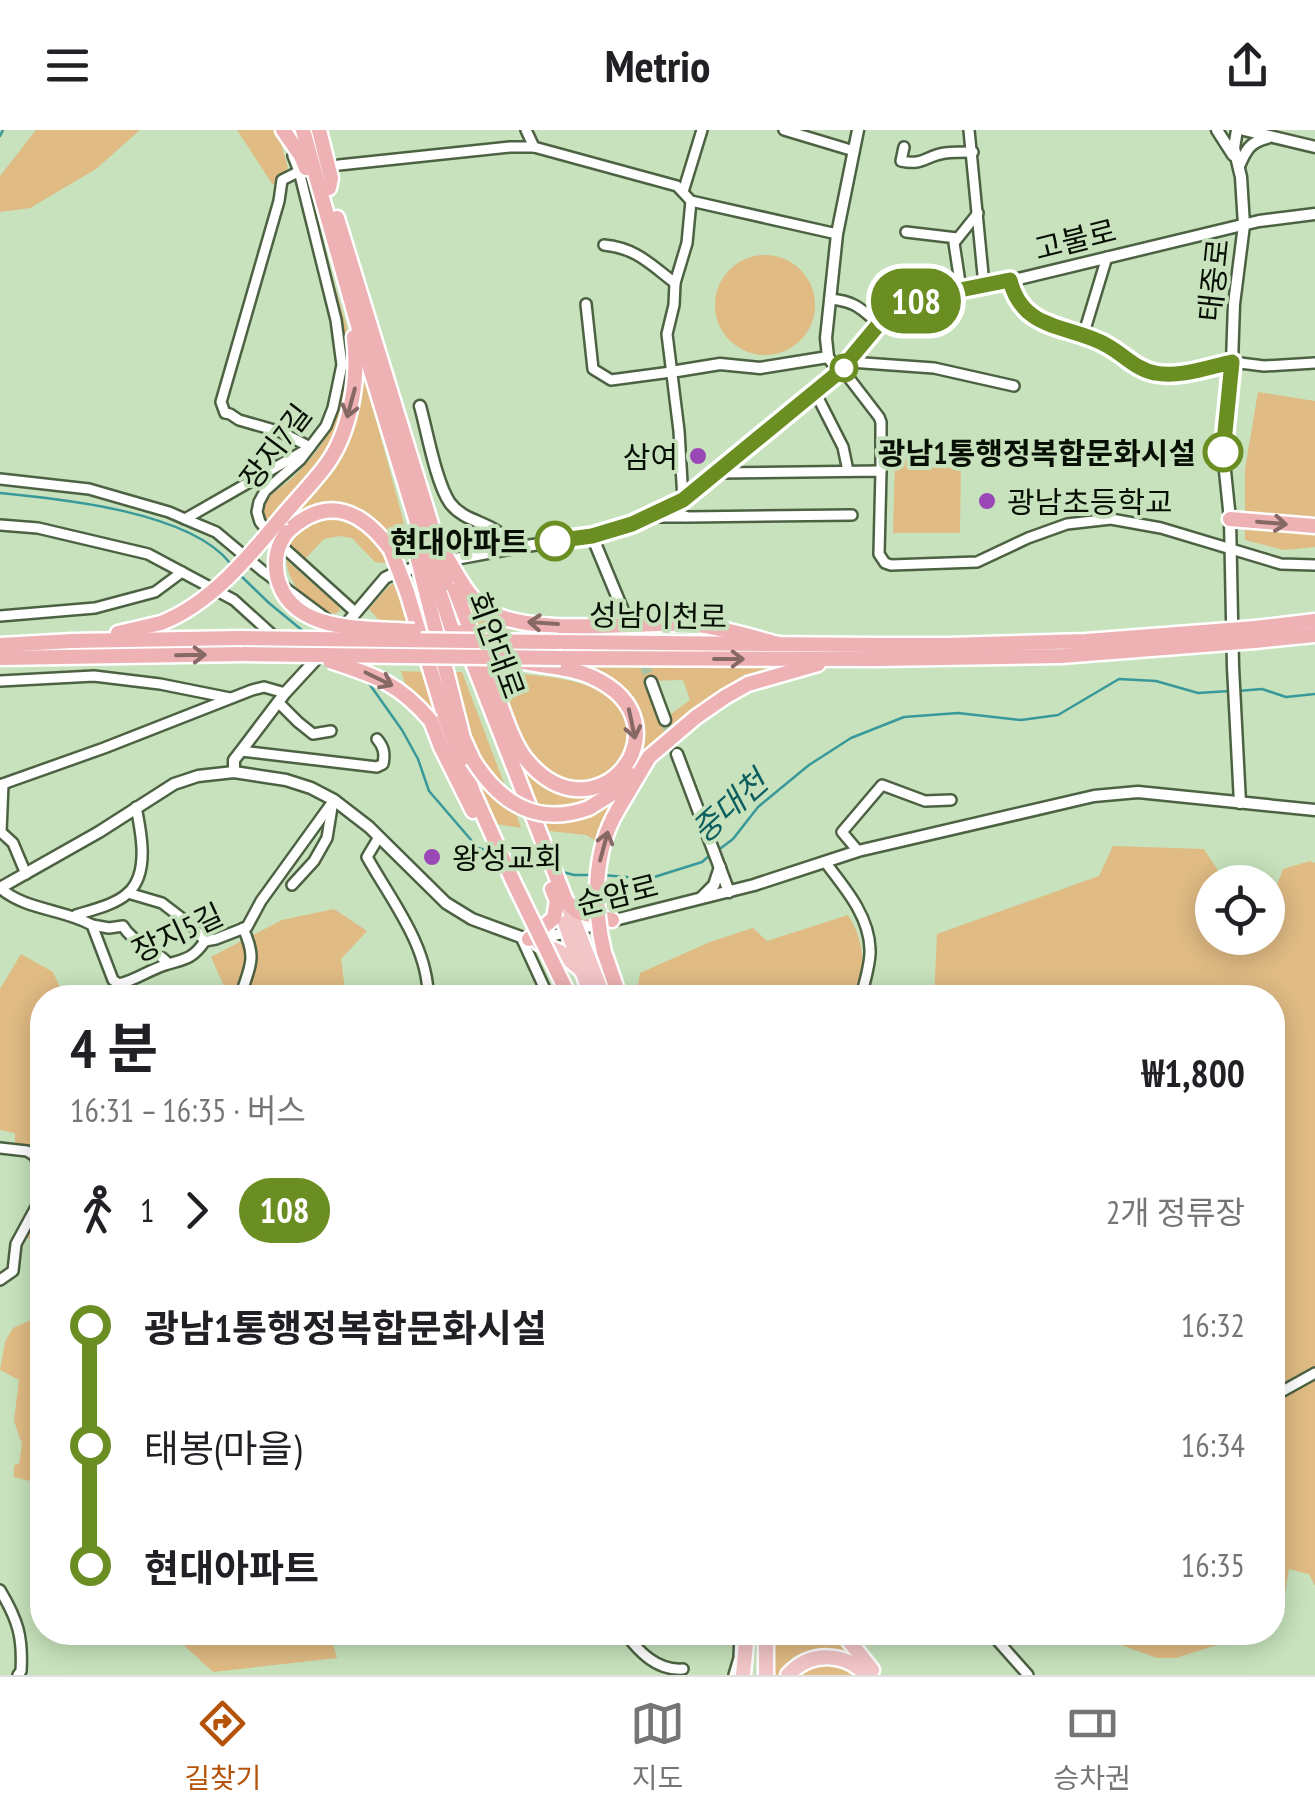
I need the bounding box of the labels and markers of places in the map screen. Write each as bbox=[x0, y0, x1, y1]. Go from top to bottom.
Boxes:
unlabelled marker bbox=[831, 355, 857, 381]
place label: 광남1통행정복합문화시설 bbox=[878, 433, 1196, 472]
marker: 광남1통행정복합문화시설 bbox=[1204, 433, 1242, 471]
place label: 삼여 bbox=[623, 437, 678, 476]
marker: 삼여 bbox=[687, 445, 709, 467]
place label: 광남초등학교 bbox=[1007, 482, 1173, 521]
marker: 광남초등학교 bbox=[976, 490, 998, 512]
place label: 현대아파트 bbox=[390, 522, 528, 561]
marker: 현대아파트 bbox=[536, 522, 574, 560]
place label: 왕성교회 bbox=[452, 838, 562, 877]
marker: 왕성교회 bbox=[421, 846, 443, 868]

